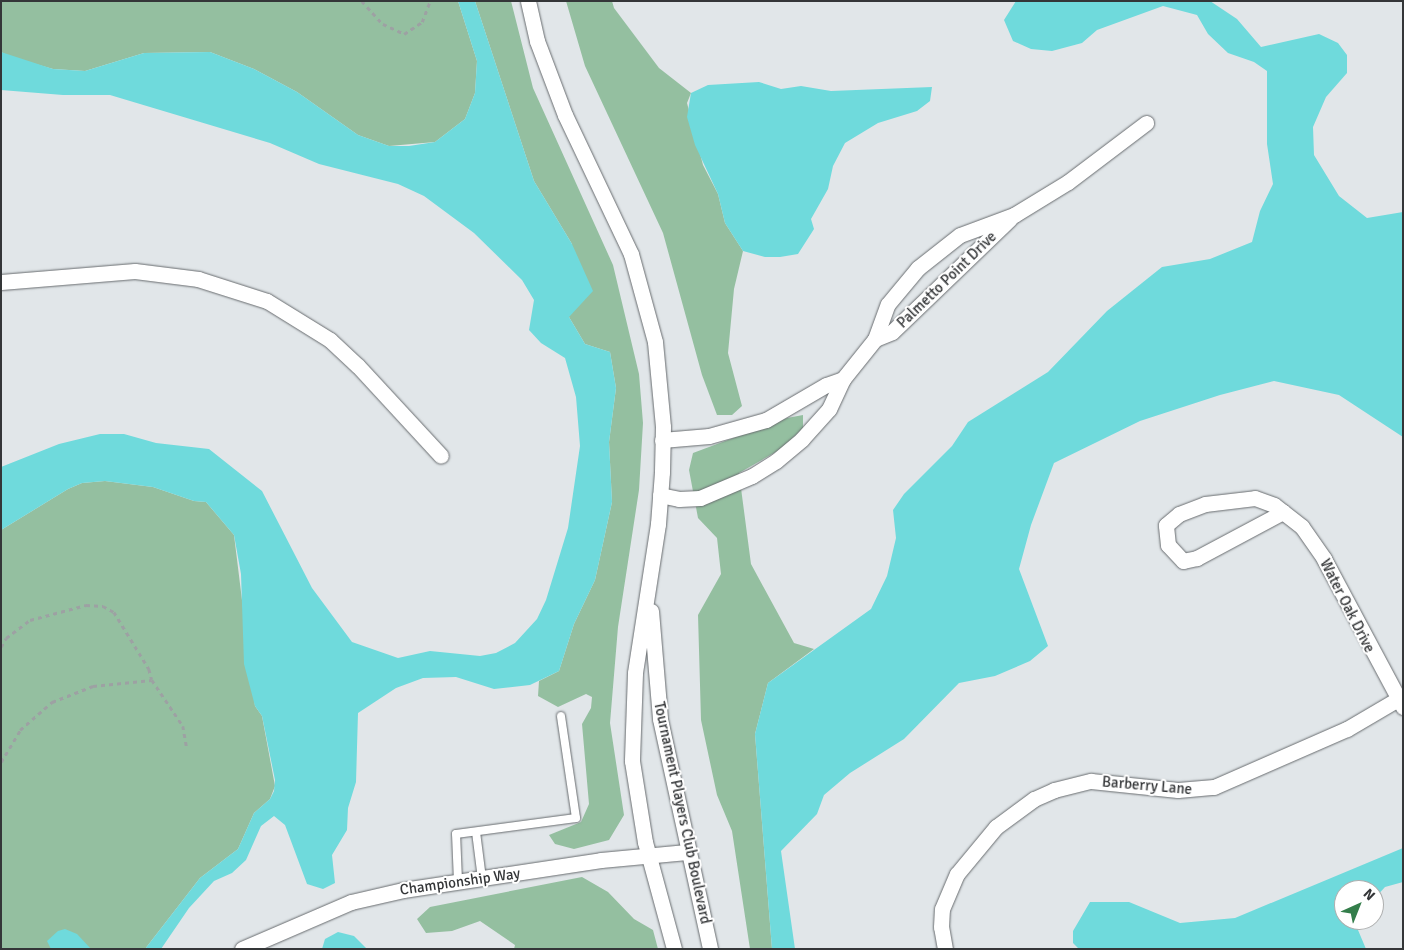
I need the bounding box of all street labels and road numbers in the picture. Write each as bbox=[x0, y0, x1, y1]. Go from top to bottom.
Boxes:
street label: Palmetto Point Drive bbox=[894, 228, 1000, 332]
street label: Water Oak Drive bbox=[1316, 556, 1378, 656]
street label: Tournament Players Club Boulevard bbox=[650, 700, 714, 926]
street label: Barberry Lane bbox=[1101, 773, 1193, 799]
street label: Championship Way bbox=[399, 865, 521, 899]

